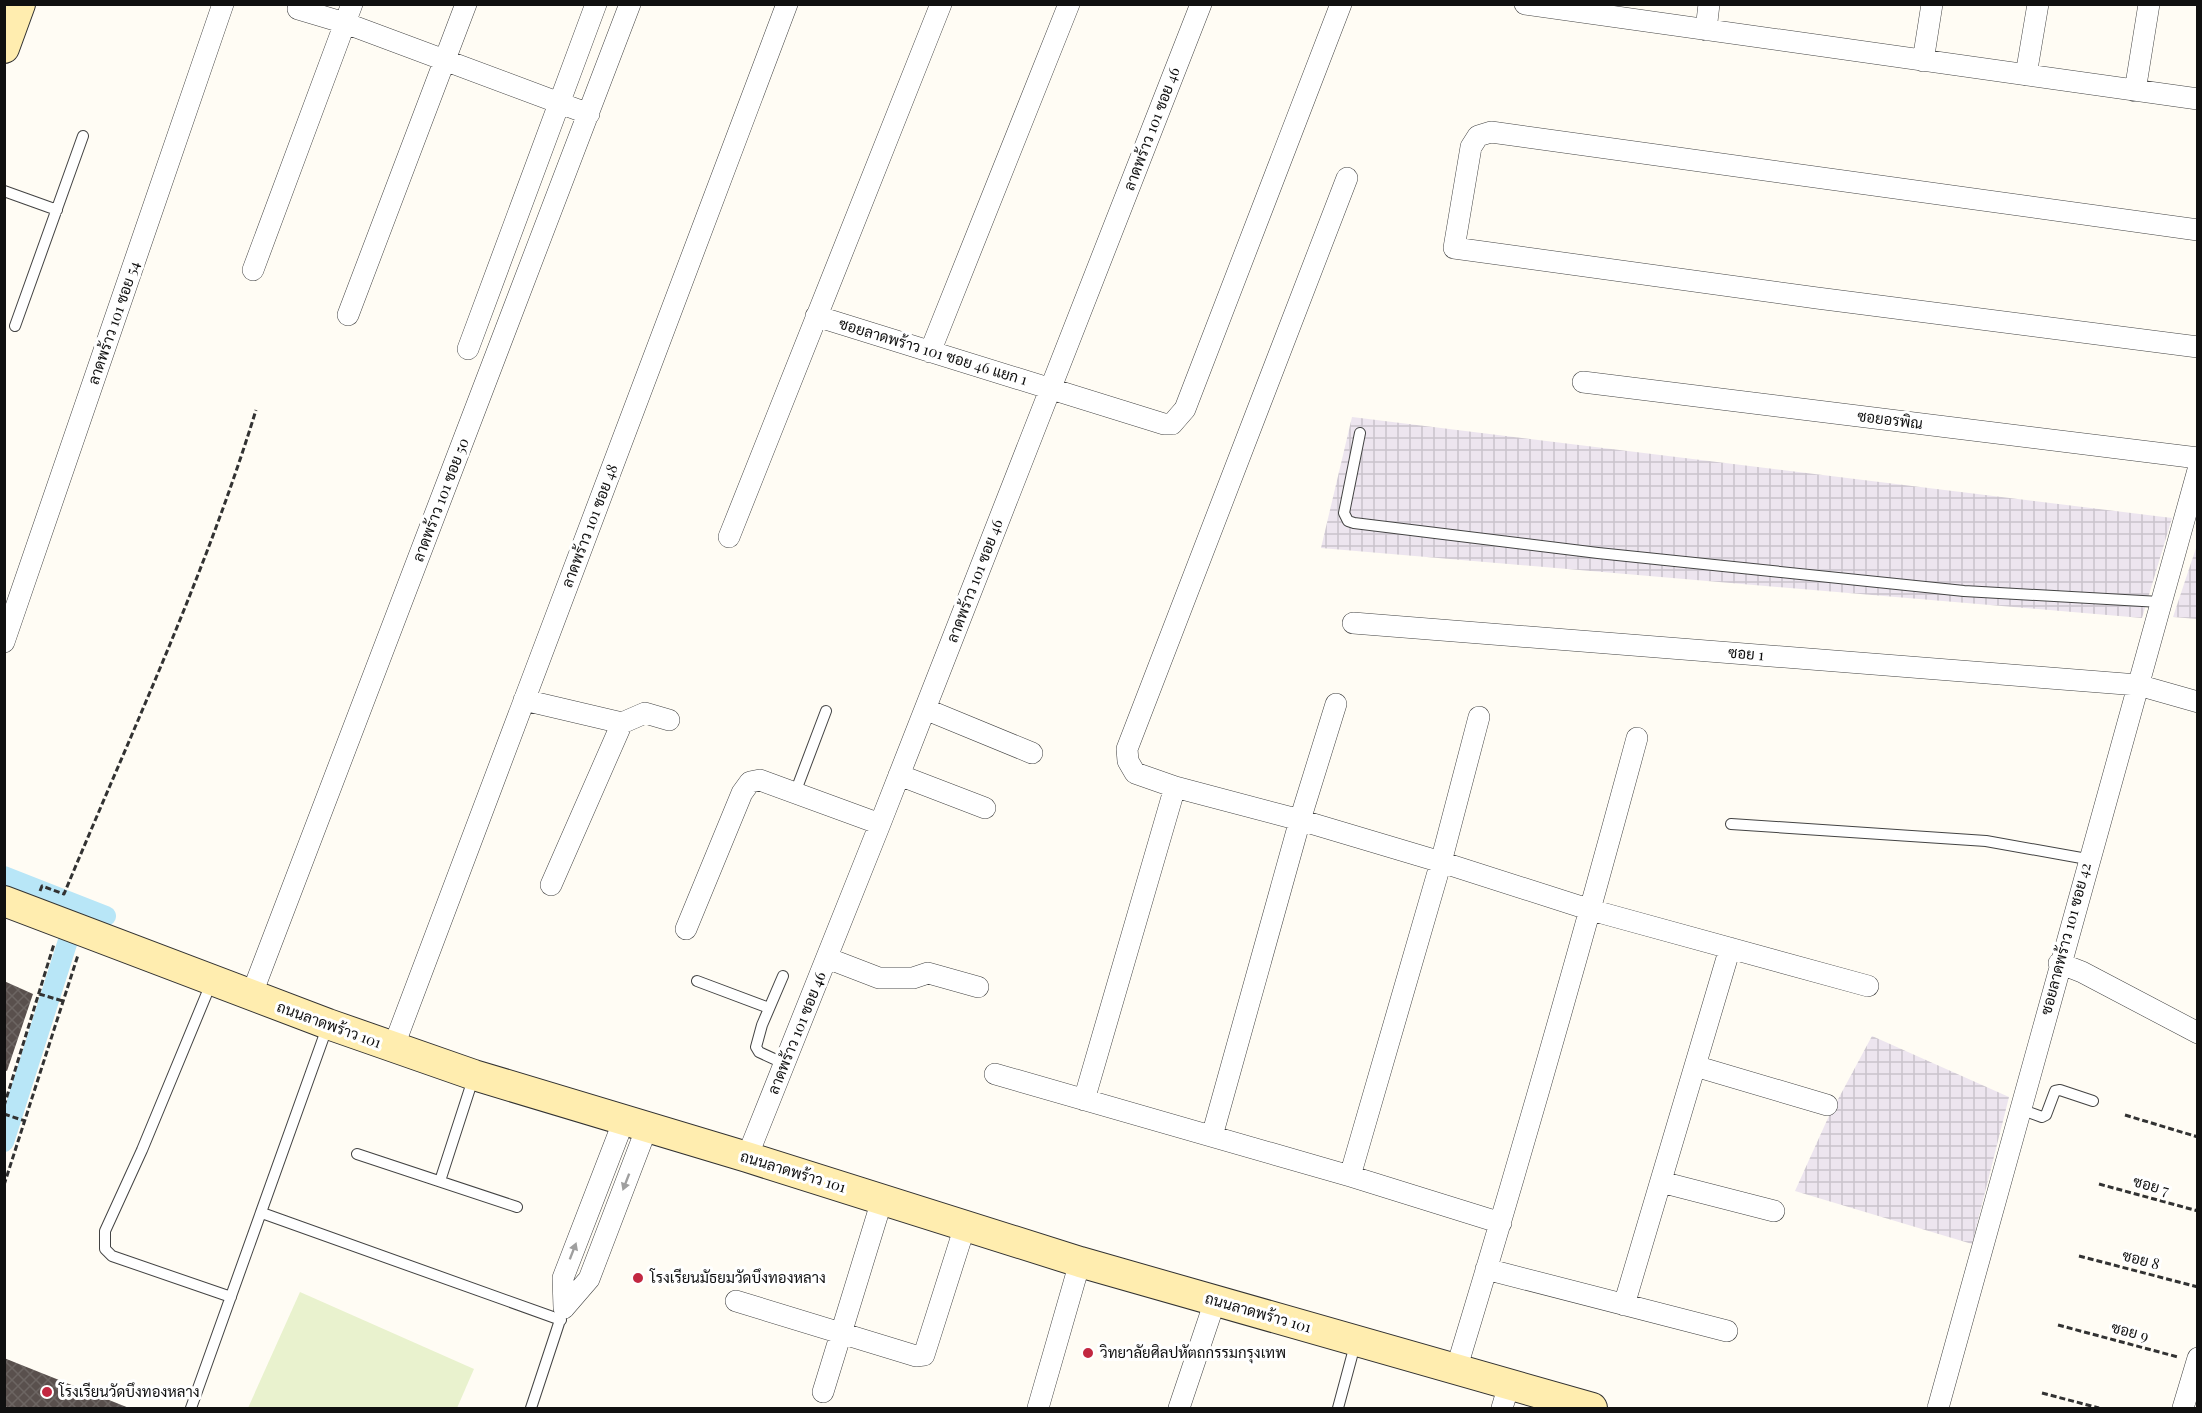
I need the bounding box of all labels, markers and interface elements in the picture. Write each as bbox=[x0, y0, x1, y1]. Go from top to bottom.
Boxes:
street label: ลาดพร้าว 101 ซอย 46 bbox=[1118, 64, 1184, 193]
street label: ลาดพร้าว 101 ซอย 54 bbox=[83, 258, 144, 387]
street label: ซอยลาดพร้าว 101 ซอย 46 แยก 1 bbox=[837, 313, 1030, 389]
street label: ซอยอรพิณ bbox=[1856, 405, 1924, 433]
street label: ลาดพร้าว 101 ซอย 50 bbox=[407, 435, 473, 564]
street label: ลาดพร้าว 101 ซอย 48 bbox=[556, 461, 622, 590]
street label: ลาดพร้าว 101 ซอย 46 bbox=[941, 516, 1007, 645]
street label: ซอย 1 bbox=[1727, 641, 1765, 665]
street label: ซอยลาดพร้าว 101 ซอย 42 bbox=[2035, 860, 2095, 1017]
street label: ลาดพร้าว 101 ซอย 46 bbox=[762, 968, 830, 1097]
street label: ถนนลาดพร้าว 101 bbox=[274, 996, 385, 1052]
street label: ถนนลาดพร้าว 101 bbox=[738, 1145, 849, 1197]
street label: ซอย 7 bbox=[2131, 1170, 2172, 1200]
one-way arrow bbox=[621, 1173, 631, 1191]
one-way arrow bbox=[568, 1242, 578, 1260]
street label: ซอย 8 bbox=[2120, 1244, 2162, 1274]
place label: โรงเรียนมัธยมวัดบึงทองหลาง bbox=[649, 1267, 826, 1287]
marker: โรงเรียนมัธยมวัดบึงทองหลาง bbox=[631, 1271, 645, 1285]
street label: ถนนลาดพร้าว 101 bbox=[1203, 1287, 1314, 1337]
street label: ซอย 9 bbox=[2109, 1316, 2151, 1346]
place label: วิทยาลัยศิลปหัตถกรรมกรุงเทพ bbox=[1100, 1342, 1286, 1364]
marker: วิทยาลัยศิลปหัตถกรรมกรุงเทพ bbox=[1081, 1346, 1095, 1360]
place label: โรงเรียนวัดบึงทองหลาง bbox=[58, 1381, 200, 1401]
marker: โรงเรียนวัดบึงทองหลาง bbox=[40, 1385, 54, 1399]

